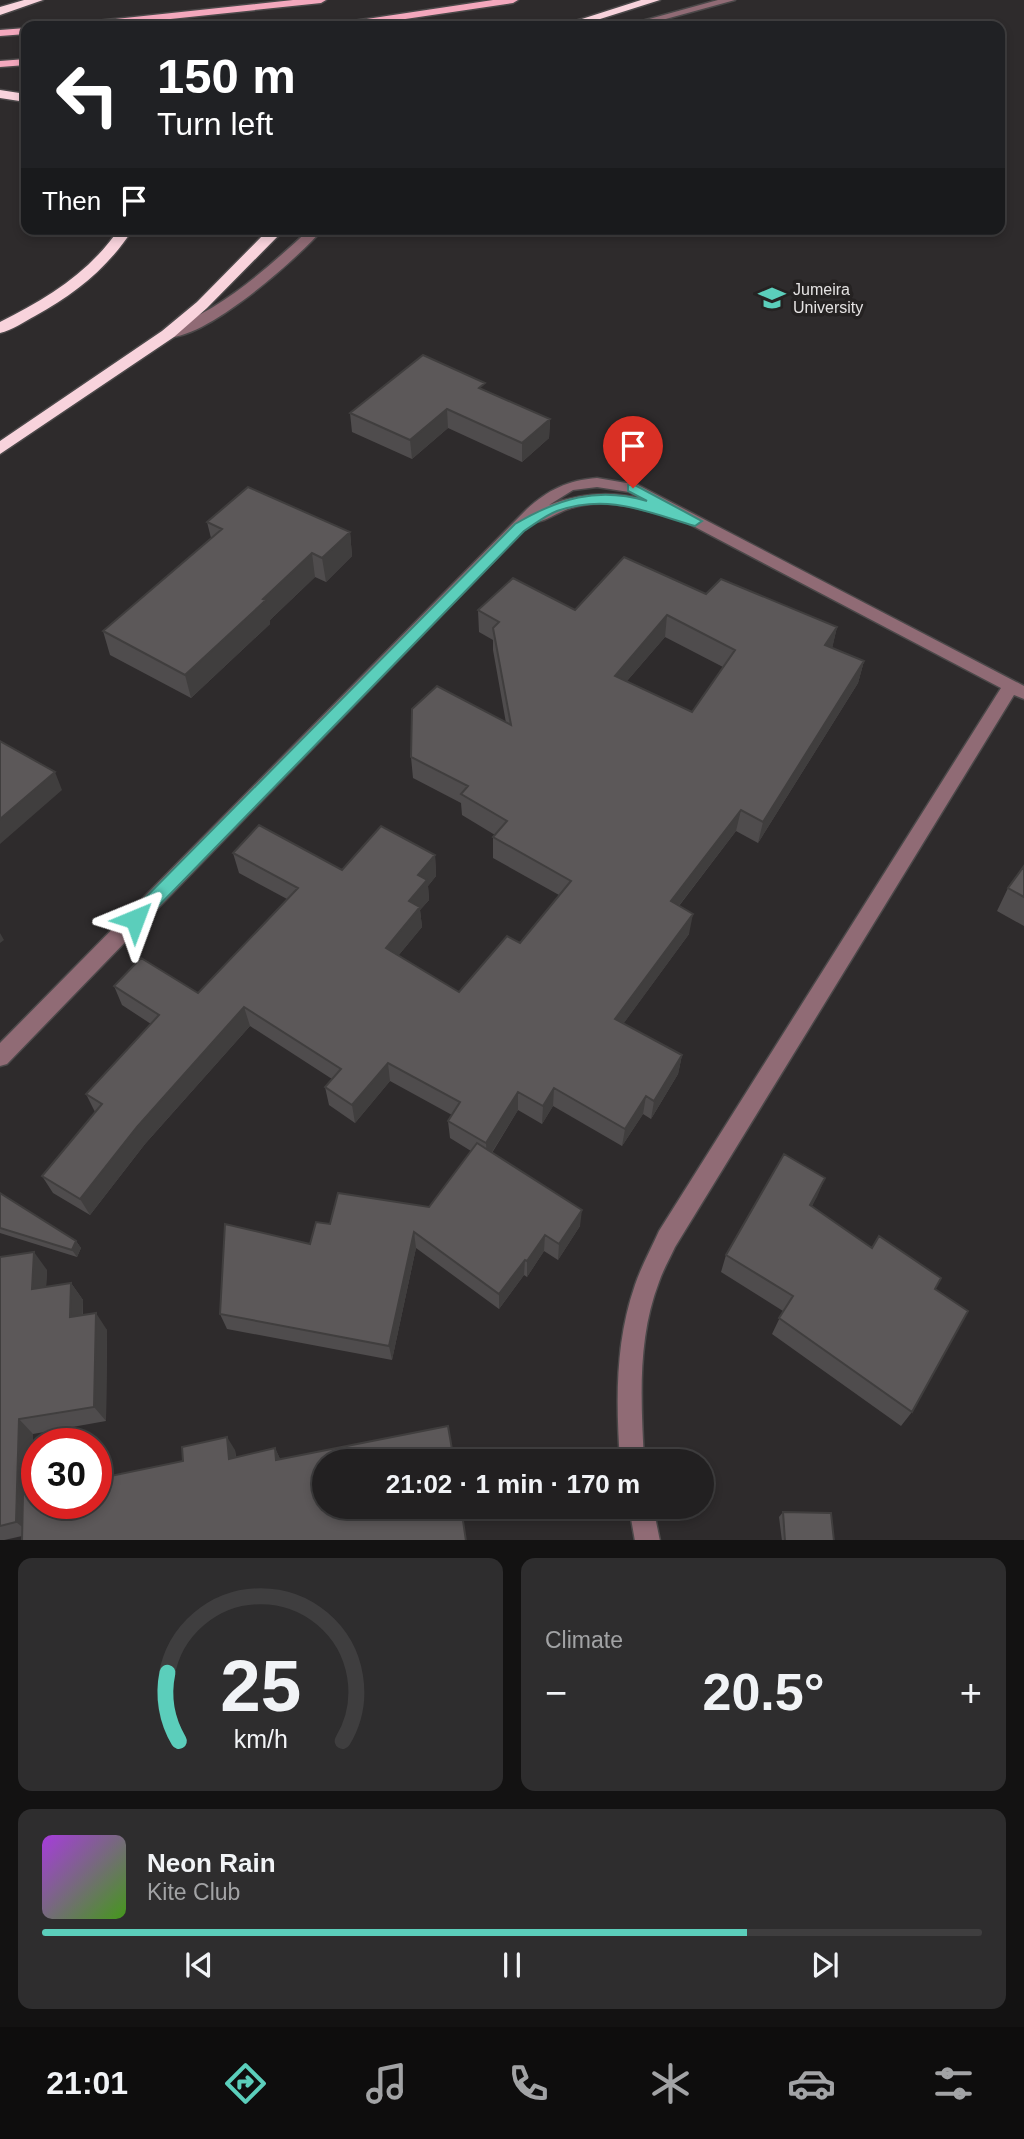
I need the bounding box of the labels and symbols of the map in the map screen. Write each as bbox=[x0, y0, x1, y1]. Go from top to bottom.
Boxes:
place label: Jumeira University bbox=[793, 281, 863, 316]
school or university icon: Jumeira University bbox=[757, 283, 787, 313]
pin bbox=[603, 416, 663, 488]
position arrow bbox=[98, 882, 172, 956]
speed limit sign: 30 bbox=[21, 1428, 112, 1519]

